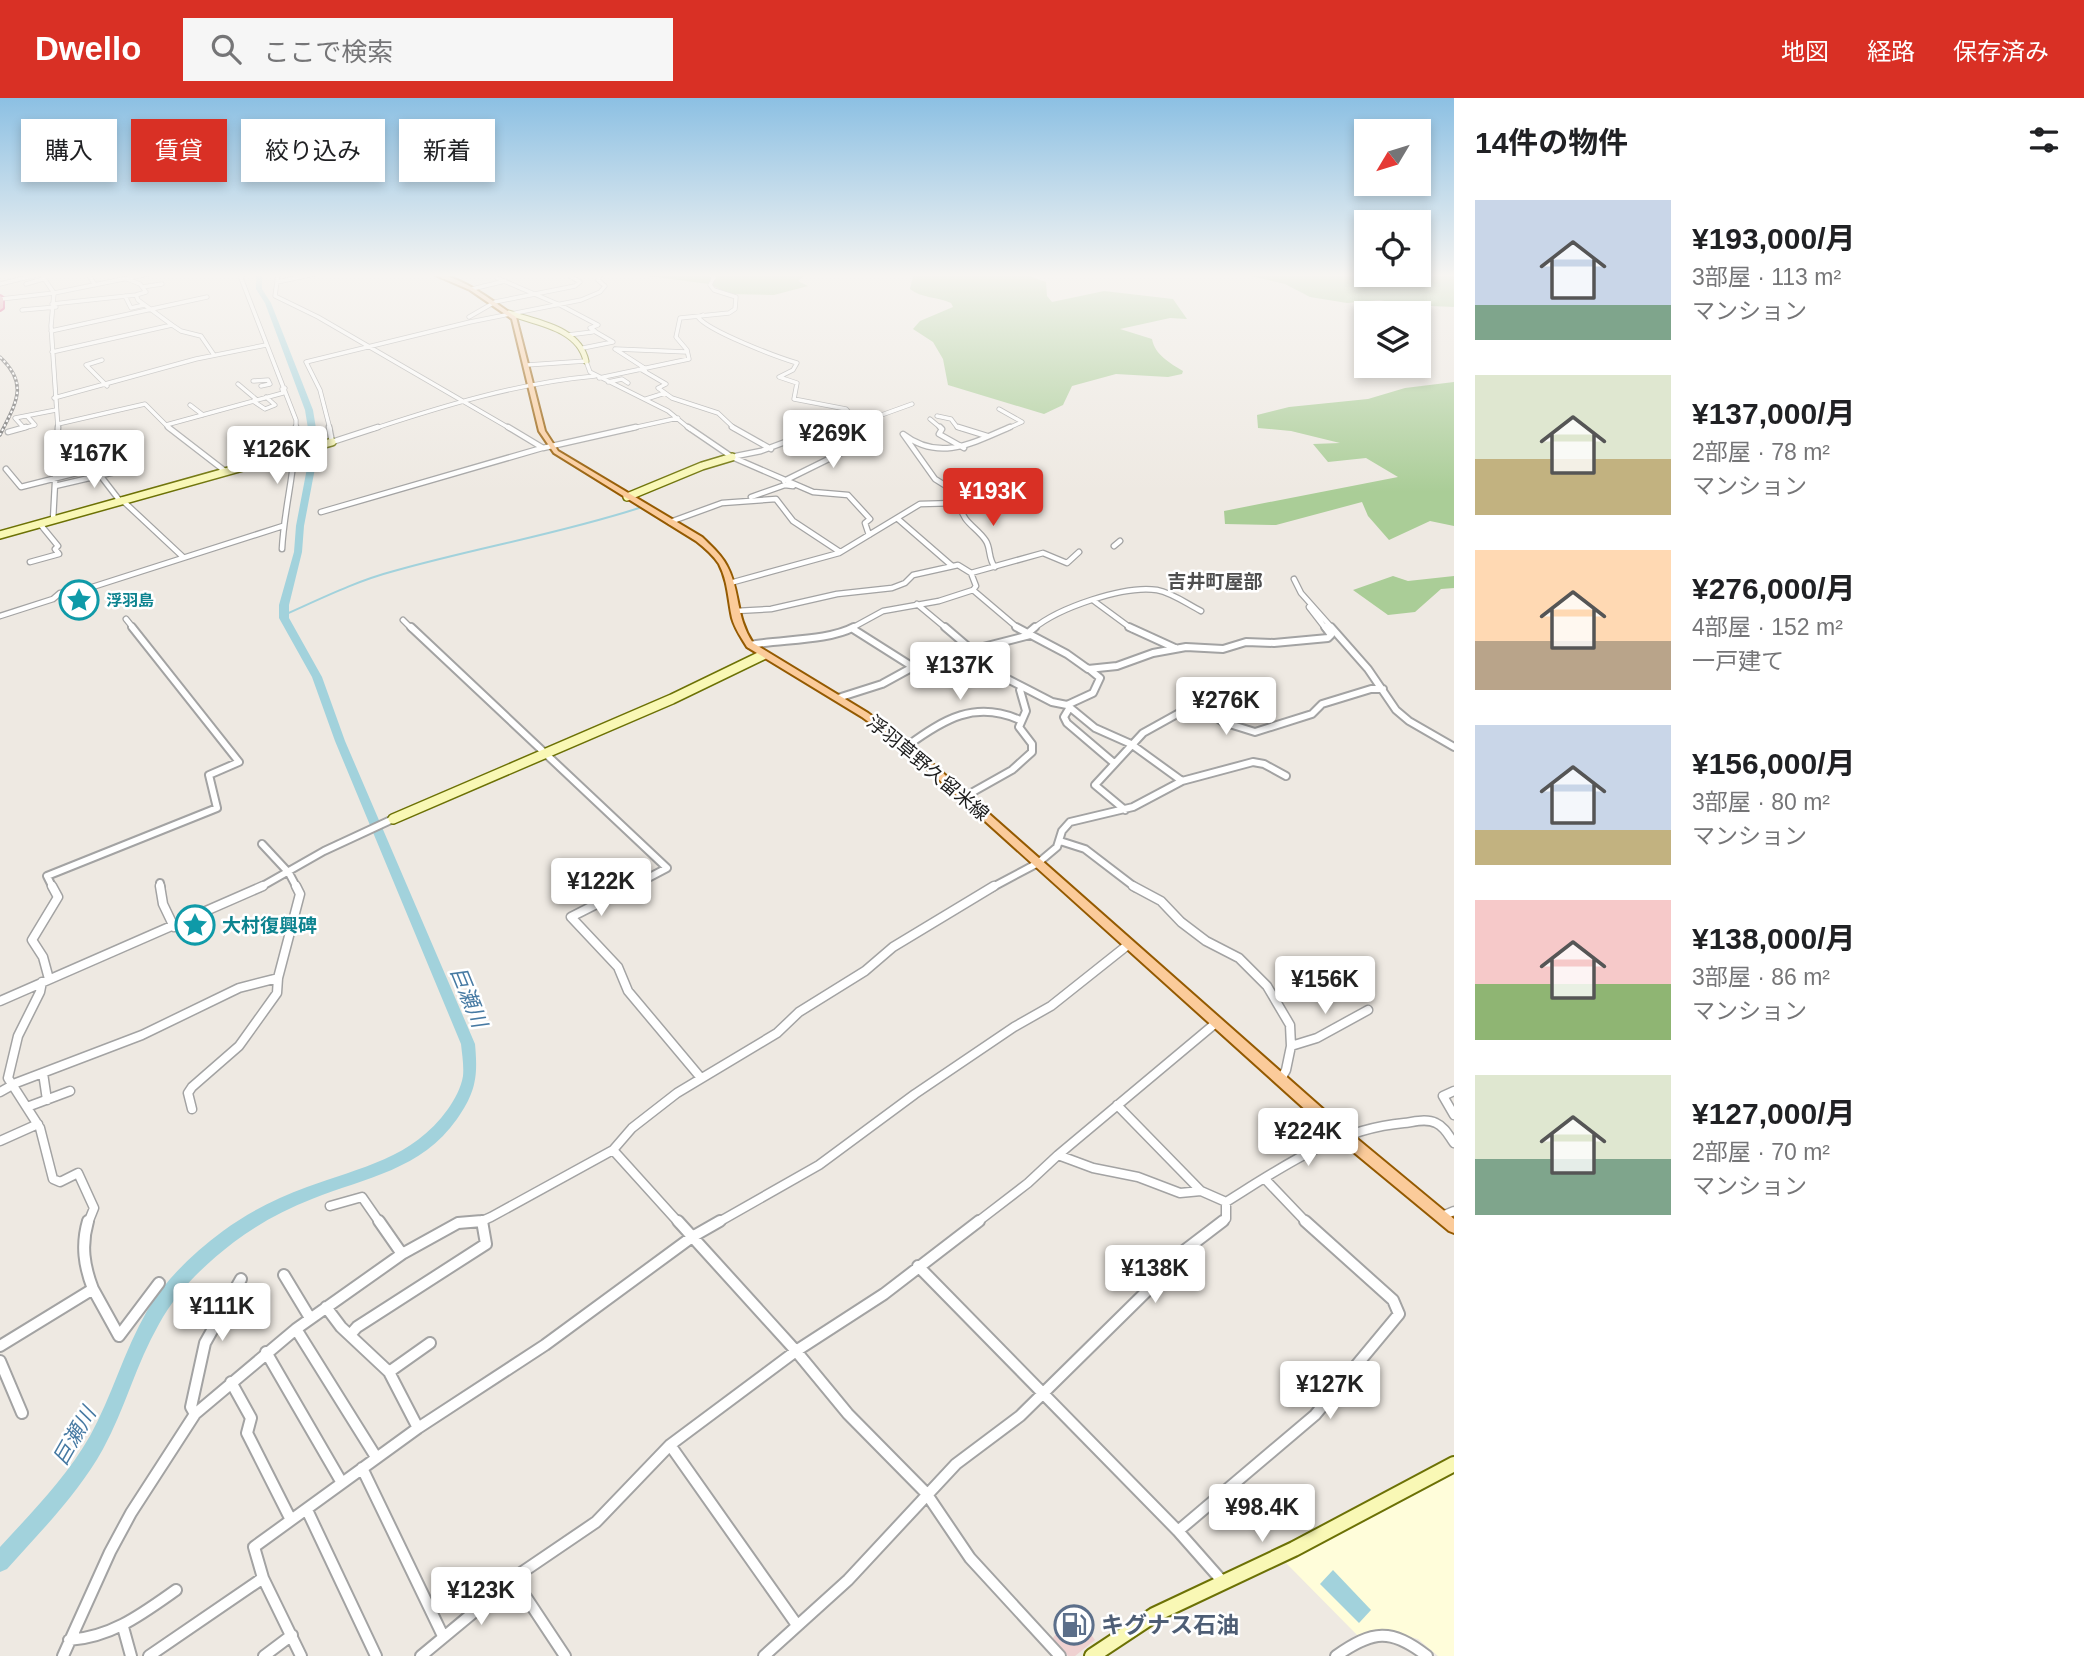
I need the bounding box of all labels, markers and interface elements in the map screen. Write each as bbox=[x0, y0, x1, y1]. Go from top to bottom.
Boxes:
search box bbox=[183, 18, 673, 81]
text: Dwello bbox=[35, 30, 141, 67]
icon: search bbox=[207, 30, 245, 68]
text: ここで検索 bbox=[263, 37, 393, 67]
text: 地図 bbox=[1781, 38, 1829, 65]
text: 経路 bbox=[1867, 38, 1915, 65]
text: 保存済み bbox=[1953, 38, 2049, 65]
chip: 購入 bbox=[21, 119, 117, 182]
chip: 賃貸 bbox=[131, 119, 227, 182]
chip: 絞り込み bbox=[241, 119, 385, 182]
chip: 新着 bbox=[399, 119, 495, 182]
north arrow bbox=[1354, 119, 1432, 196]
map controls bbox=[1354, 119, 1431, 378]
icon: filters bbox=[2025, 121, 2063, 159]
text: 14件の物件 bbox=[1475, 126, 1628, 159]
button: locate bbox=[1354, 210, 1431, 287]
text: ¥193,000/月 bbox=[1692, 222, 1855, 255]
icon: home bbox=[1531, 228, 1615, 312]
text: 3部屋 · 113 m² bbox=[1692, 264, 1841, 290]
text: マンション bbox=[1692, 298, 1807, 324]
button: layers bbox=[1354, 301, 1431, 378]
text: ¥137,000/月 bbox=[1692, 397, 1855, 430]
icon: home bbox=[1531, 403, 1615, 487]
pin: ¥269K bbox=[784, 410, 882, 470]
text: ¥269K bbox=[799, 420, 867, 446]
pin: ¥126K bbox=[228, 426, 326, 486]
pin: ¥167K bbox=[45, 430, 143, 490]
text: ¥126K bbox=[243, 436, 311, 462]
text: 2部屋 · 78 m² bbox=[1692, 439, 1830, 465]
text: ¥167K bbox=[60, 440, 128, 466]
pin: ¥193K bbox=[944, 468, 1042, 528]
text: マンション bbox=[1692, 473, 1807, 499]
text: ¥193K bbox=[959, 478, 1027, 504]
district label: 吉井町屋部 bbox=[1167, 571, 1263, 592]
text: ¥276,000/月 bbox=[1692, 572, 1855, 605]
icon: home bbox=[1531, 578, 1615, 662]
place icon: 浮羽島 bbox=[58, 579, 100, 621]
place label: 浮羽島 bbox=[106, 592, 154, 609]
text: 4部屋 · 152 m² bbox=[1692, 614, 1843, 640]
pin: ¥137K bbox=[911, 642, 1009, 702]
text: 一戸建て bbox=[1692, 648, 1784, 674]
text: ¥137K bbox=[926, 652, 994, 678]
pin: ¥276K bbox=[1177, 678, 1275, 737]
text: ¥276K bbox=[1192, 687, 1260, 713]
street label: 浮羽草野久留米線 bbox=[863, 711, 993, 825]
text: ¥156,000/月 bbox=[1692, 747, 1855, 780]
icon: home bbox=[1531, 753, 1615, 837]
text: 3部屋 · 80 m² bbox=[1692, 789, 1830, 815]
text: マンション bbox=[1692, 823, 1807, 849]
pin: ¥122K bbox=[552, 858, 650, 918]
text: ¥122K bbox=[567, 868, 635, 894]
place icon: 大村復興碑 bbox=[174, 904, 216, 946]
place label: 大村復興碑 bbox=[222, 915, 317, 936]
text: ¥138,000/月 bbox=[1692, 922, 1855, 955]
icon: home bbox=[1531, 928, 1615, 1012]
pin: ¥156K bbox=[1276, 956, 1374, 1016]
water label: 巨瀬川 bbox=[447, 963, 492, 1032]
text: 3部屋 · 86 m² bbox=[1692, 964, 1830, 990]
text: ¥156K bbox=[1291, 966, 1359, 992]
text: マンション bbox=[1692, 998, 1807, 1024]
text: ¥127,000/月 bbox=[1692, 1097, 1855, 1130]
icon: home bbox=[1531, 1103, 1615, 1187]
pin: ¥224K bbox=[1259, 1108, 1357, 1168]
text: ¥224K bbox=[1274, 1118, 1342, 1144]
text: 2部屋 · 70 m² bbox=[1692, 1139, 1830, 1165]
text: マンション bbox=[1692, 1173, 1807, 1199]
pin: ¥138K bbox=[1106, 1246, 1204, 1305]
text: ¥138K bbox=[1121, 1255, 1189, 1281]
pin: ¥111K bbox=[173, 1284, 271, 1343]
text: ¥111K bbox=[189, 1293, 255, 1319]
pin: ¥127K bbox=[1281, 1362, 1379, 1421]
text: ¥127K bbox=[1296, 1371, 1364, 1397]
water label: 巨瀬川 bbox=[48, 1401, 101, 1469]
pin: ¥98.4K bbox=[1205, 1484, 1319, 1544]
text: ¥98.4K bbox=[1225, 1494, 1299, 1520]
pin: ¥123K bbox=[432, 1568, 530, 1627]
text: ¥123K bbox=[447, 1577, 515, 1603]
fuel station icon: キグナス石油 bbox=[1053, 1604, 1095, 1646]
place label: キグナス石油 bbox=[1101, 1612, 1239, 1638]

